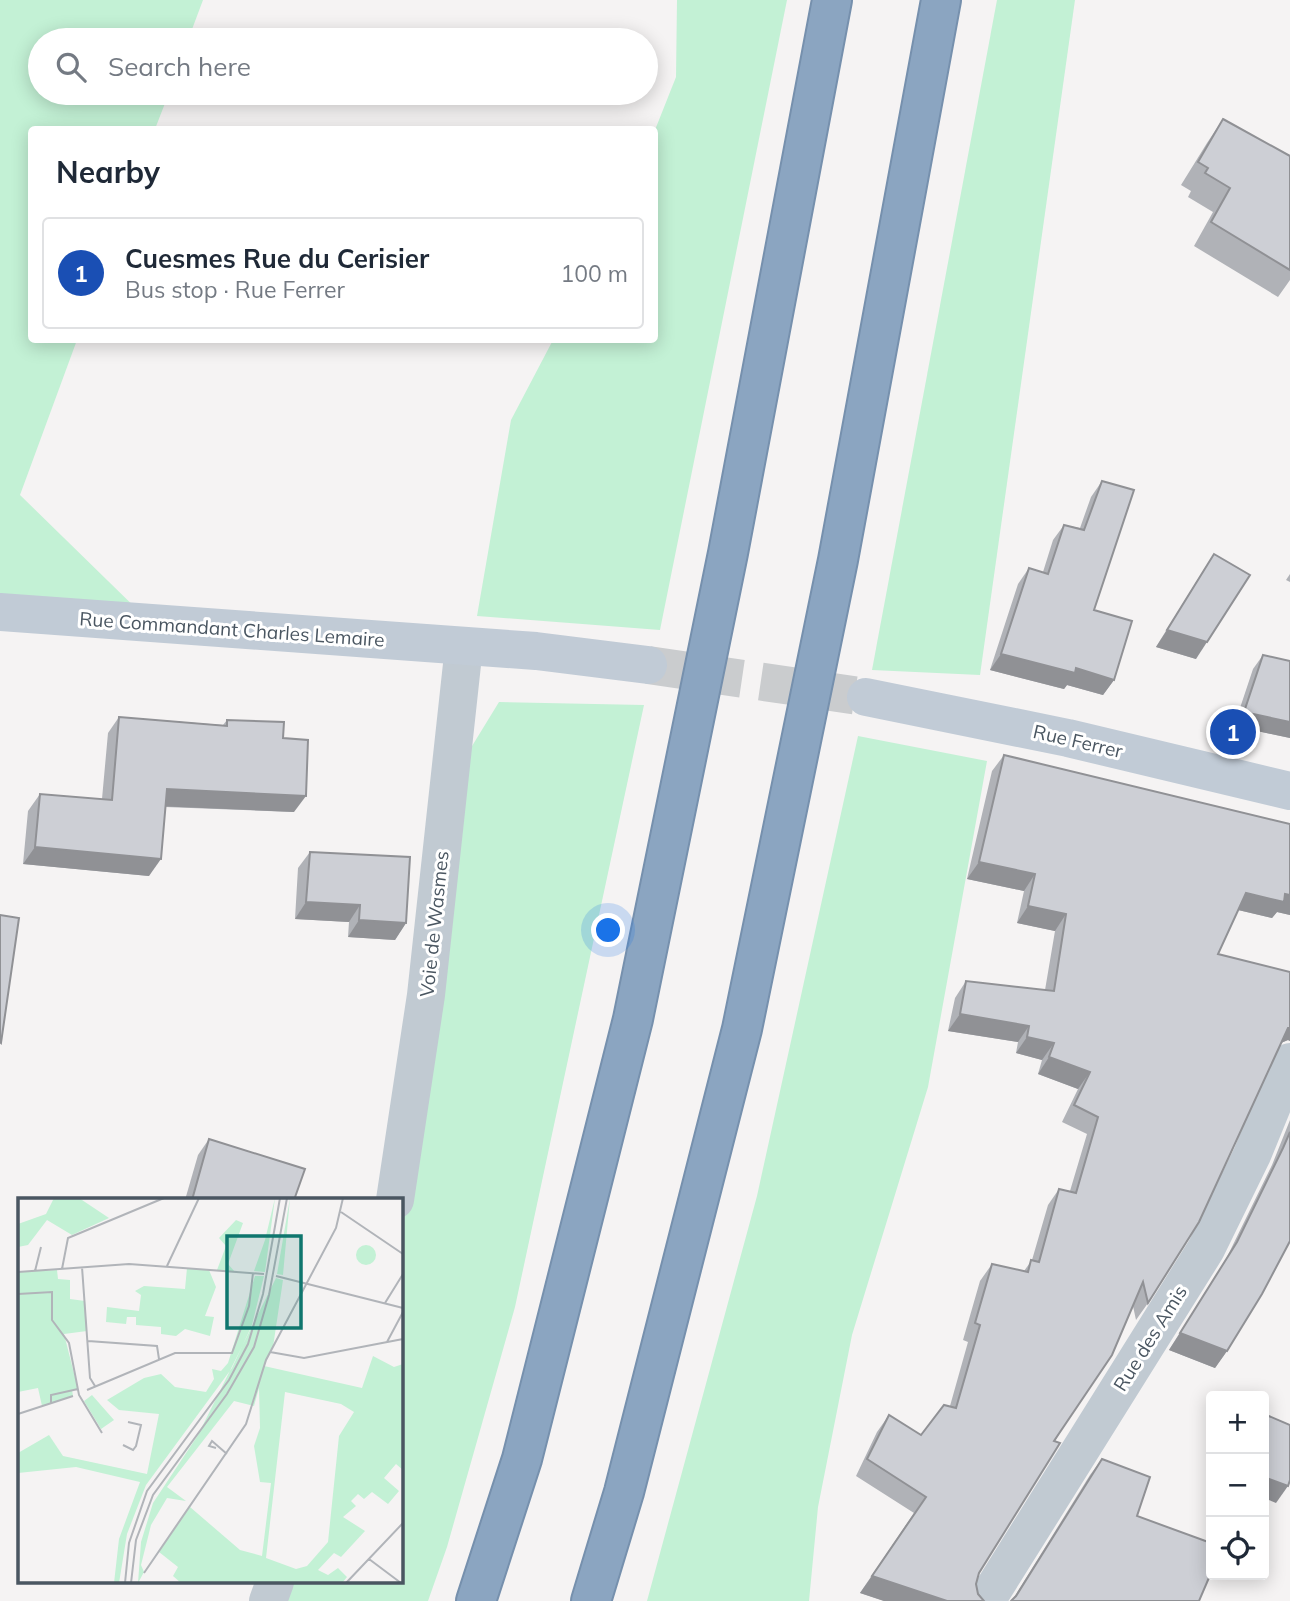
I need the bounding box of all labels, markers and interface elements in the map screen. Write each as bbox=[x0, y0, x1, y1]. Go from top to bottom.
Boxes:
search box bbox=[28, 28, 658, 105]
icon: search bbox=[52, 48, 90, 86]
text: Search here bbox=[108, 50, 251, 83]
text: Nearby bbox=[56, 153, 160, 191]
text: Cuesmes Rue du Cerisier bbox=[125, 242, 429, 275]
text: 1 bbox=[74, 259, 88, 288]
text: 100 m bbox=[560, 259, 628, 288]
text: Bus stop · Rue Ferrer bbox=[125, 275, 345, 304]
street label: Rue Commandant Charles Lemaire bbox=[79, 606, 385, 652]
pin: 1 bbox=[1210, 706, 1256, 758]
street label: Rue Ferrer bbox=[1031, 719, 1125, 763]
street label: Voie de Wasmes bbox=[414, 850, 454, 998]
your location bbox=[591, 913, 625, 947]
inset map bbox=[18, 1198, 402, 1584]
street label: Rue des Amis bbox=[1108, 1281, 1192, 1395]
map controls bbox=[1206, 1391, 1269, 1580]
button: + bbox=[1206, 1391, 1269, 1454]
button: − bbox=[1206, 1454, 1269, 1517]
button: locate bbox=[1206, 1517, 1269, 1580]

